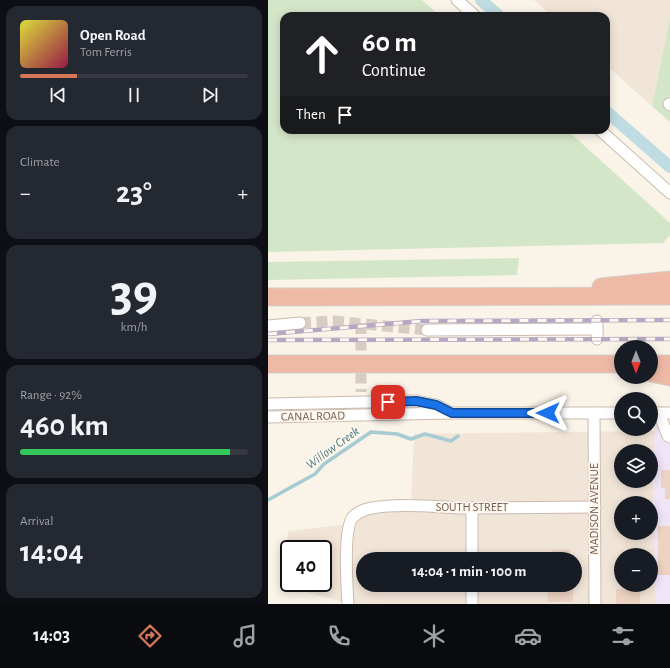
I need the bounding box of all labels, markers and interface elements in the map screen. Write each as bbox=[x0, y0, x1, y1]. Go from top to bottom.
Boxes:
text: Open Road bbox=[80, 28, 146, 43]
icon: ahead bbox=[296, 28, 348, 80]
text: 60 m bbox=[362, 29, 417, 57]
text: Tom Ferris bbox=[80, 46, 132, 59]
text: Continue bbox=[362, 62, 426, 80]
icon: previous bbox=[47, 84, 69, 106]
icon: pause bbox=[123, 84, 145, 106]
icon: next bbox=[199, 84, 221, 106]
icon: arrive bbox=[334, 104, 356, 126]
text: Then bbox=[296, 107, 326, 122]
text: Climate bbox=[20, 156, 59, 169]
text: 23° bbox=[116, 178, 152, 208]
text: − bbox=[20, 182, 31, 204]
text: + bbox=[237, 182, 248, 204]
text: 39 bbox=[110, 268, 158, 320]
text: km/h bbox=[121, 321, 147, 334]
north arrow bbox=[614, 340, 658, 384]
map controls bbox=[614, 340, 658, 592]
pin bbox=[371, 385, 405, 419]
text: Range · 92% bbox=[20, 389, 82, 402]
icon: arrive bbox=[377, 391, 399, 413]
position arrow bbox=[527, 392, 569, 434]
button: search bbox=[614, 392, 658, 436]
street label: CANAL ROAD bbox=[281, 409, 345, 423]
text: 460 km bbox=[20, 411, 109, 441]
water label: Willow Creek bbox=[304, 425, 362, 472]
button: layers bbox=[614, 444, 658, 488]
street label: MADISON AVENUE bbox=[588, 463, 600, 555]
button: + bbox=[614, 496, 658, 540]
street label: SOUTH STREET bbox=[436, 501, 508, 513]
text: Arrival bbox=[20, 515, 53, 528]
text: 14:04 bbox=[20, 537, 83, 567]
speed limit sign: 40 bbox=[280, 540, 332, 592]
button: − bbox=[614, 548, 658, 592]
text: 14:04 · 1 min · 100 m bbox=[412, 564, 526, 579]
icon: directions bbox=[136, 622, 164, 650]
icon: music bbox=[231, 622, 259, 650]
icon: phone bbox=[325, 622, 353, 650]
icon: climate bbox=[420, 622, 448, 650]
icon: car bbox=[514, 622, 542, 650]
icon: filters bbox=[609, 622, 637, 650]
text: 14:03 bbox=[33, 627, 70, 645]

